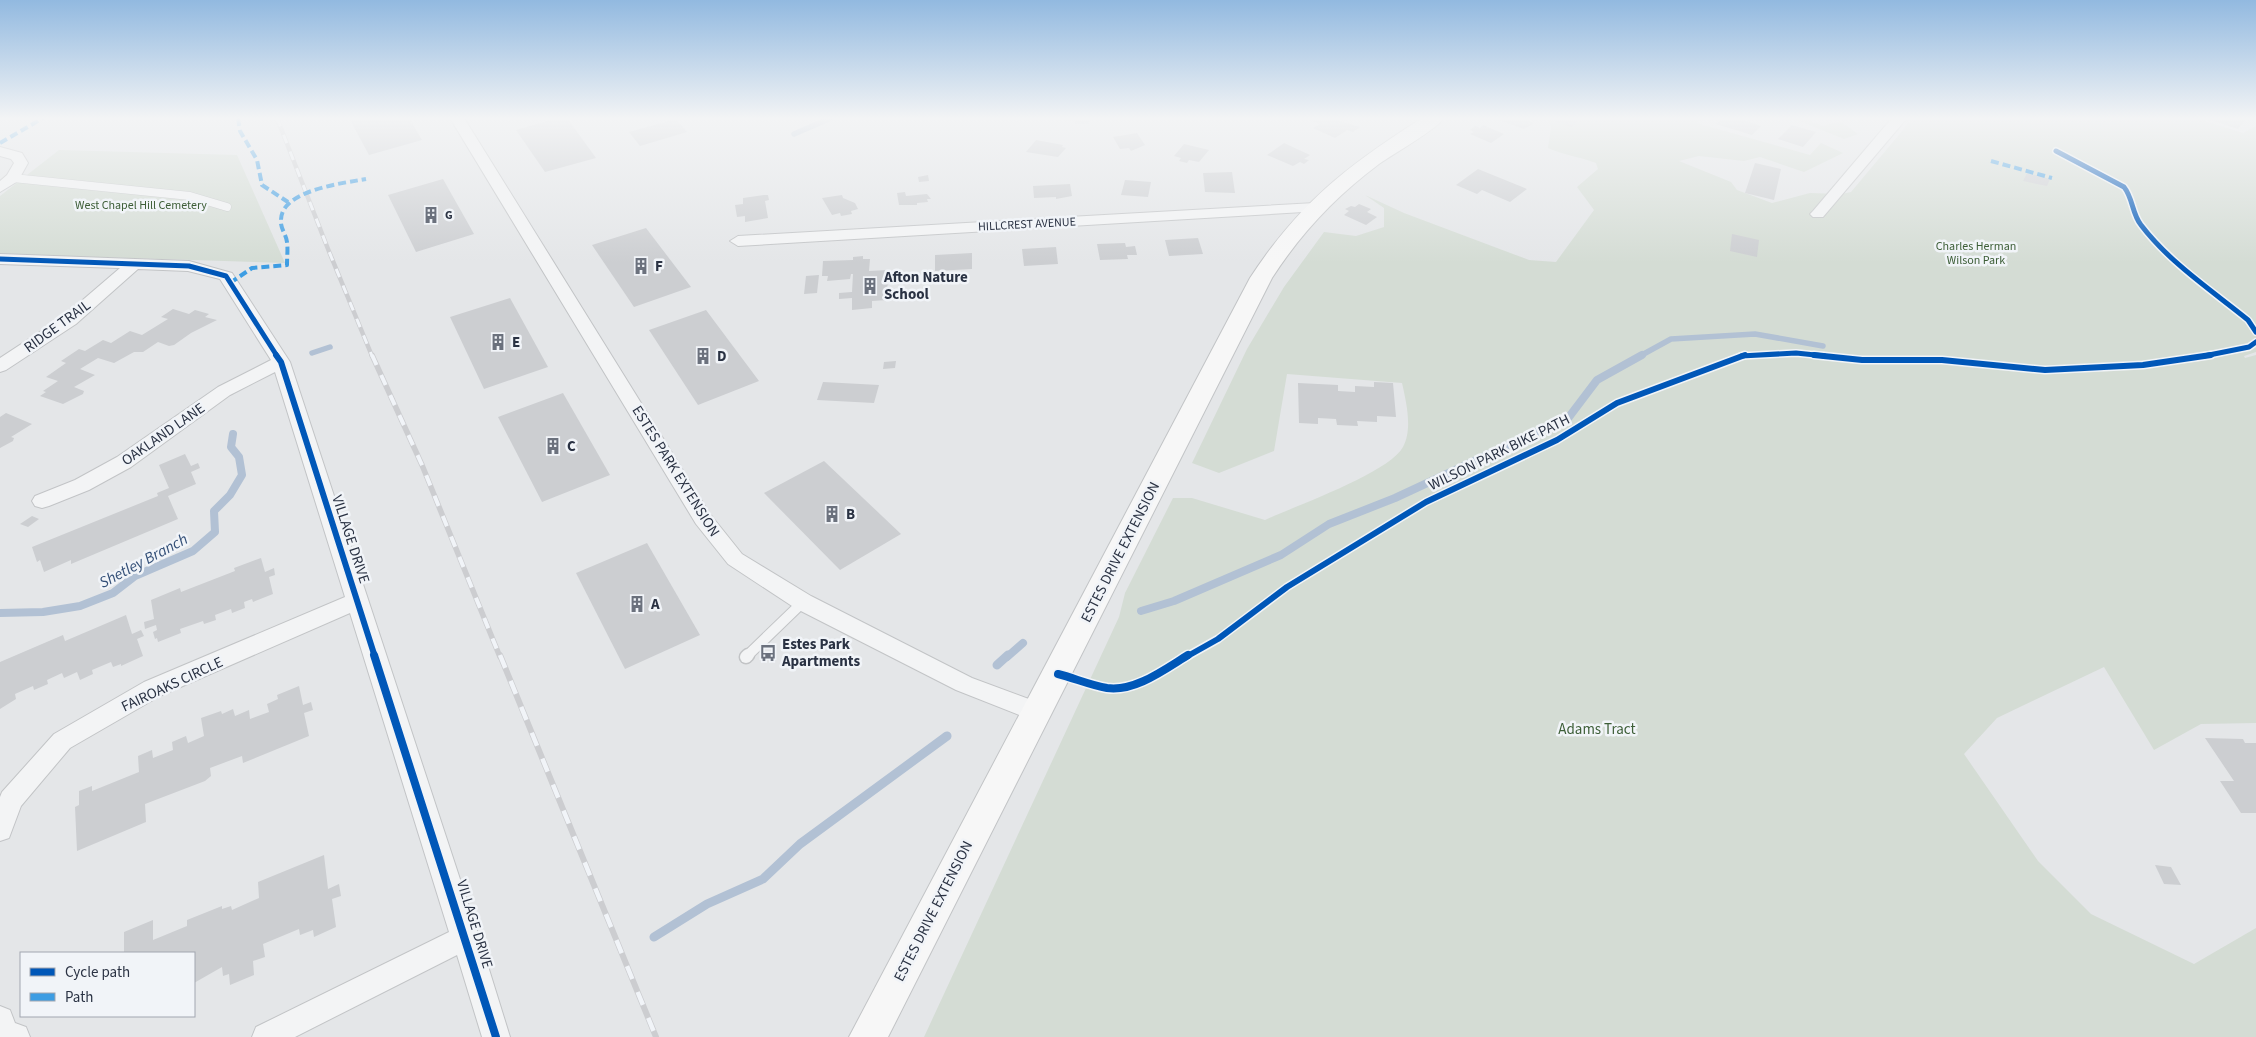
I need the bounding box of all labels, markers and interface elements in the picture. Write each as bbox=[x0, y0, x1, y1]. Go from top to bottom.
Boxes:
park label: West Chapel Hill Cemetery bbox=[75, 197, 207, 214]
building icon: G bbox=[421, 205, 441, 225]
place label: G bbox=[445, 207, 453, 224]
street label: HILLCREST AVENUE bbox=[978, 213, 1076, 236]
park label: Charles Herman Wilson Park bbox=[1936, 238, 2016, 269]
building icon: F bbox=[631, 256, 651, 276]
place label: F bbox=[655, 256, 663, 277]
place label: Afton Nature School bbox=[883, 267, 968, 305]
building icon: Afton Nature School bbox=[860, 276, 880, 296]
street label: RIDGE TRAIL bbox=[20, 295, 95, 358]
building icon: E bbox=[488, 332, 508, 352]
place label: E bbox=[512, 332, 520, 353]
building icon: D bbox=[693, 346, 713, 366]
place label: D bbox=[717, 346, 727, 367]
street label: OAKLAND LANE bbox=[117, 398, 209, 471]
street label: ESTES PARK EXTENSION bbox=[627, 402, 725, 541]
street label: WILSON PARK BIKE PATH bbox=[1425, 409, 1573, 496]
building icon: C bbox=[543, 436, 563, 456]
place label: C bbox=[567, 436, 576, 457]
street label: ESTES DRIVE EXTENSION bbox=[1076, 478, 1165, 626]
street label: VILLAGE DRIVE bbox=[326, 492, 375, 586]
building icon: B bbox=[822, 504, 842, 524]
place label: B bbox=[846, 504, 855, 525]
water label: Shetley Branch bbox=[95, 528, 192, 594]
building icon: A bbox=[627, 594, 647, 614]
place label: A bbox=[650, 594, 660, 615]
place label: Estes Park Apartments bbox=[781, 634, 860, 672]
bus stop icon: Estes Park Apartments bbox=[758, 643, 778, 663]
street label: FAIROAKS CIRCLE bbox=[118, 652, 226, 717]
park label: Adams Tract bbox=[1558, 719, 1636, 740]
street label: ESTES DRIVE EXTENSION bbox=[889, 837, 978, 985]
street label: VILLAGE DRIVE bbox=[451, 877, 498, 971]
legend bbox=[20, 952, 195, 1017]
text: Cycle path bbox=[65, 962, 130, 983]
text: Path bbox=[65, 987, 93, 1008]

